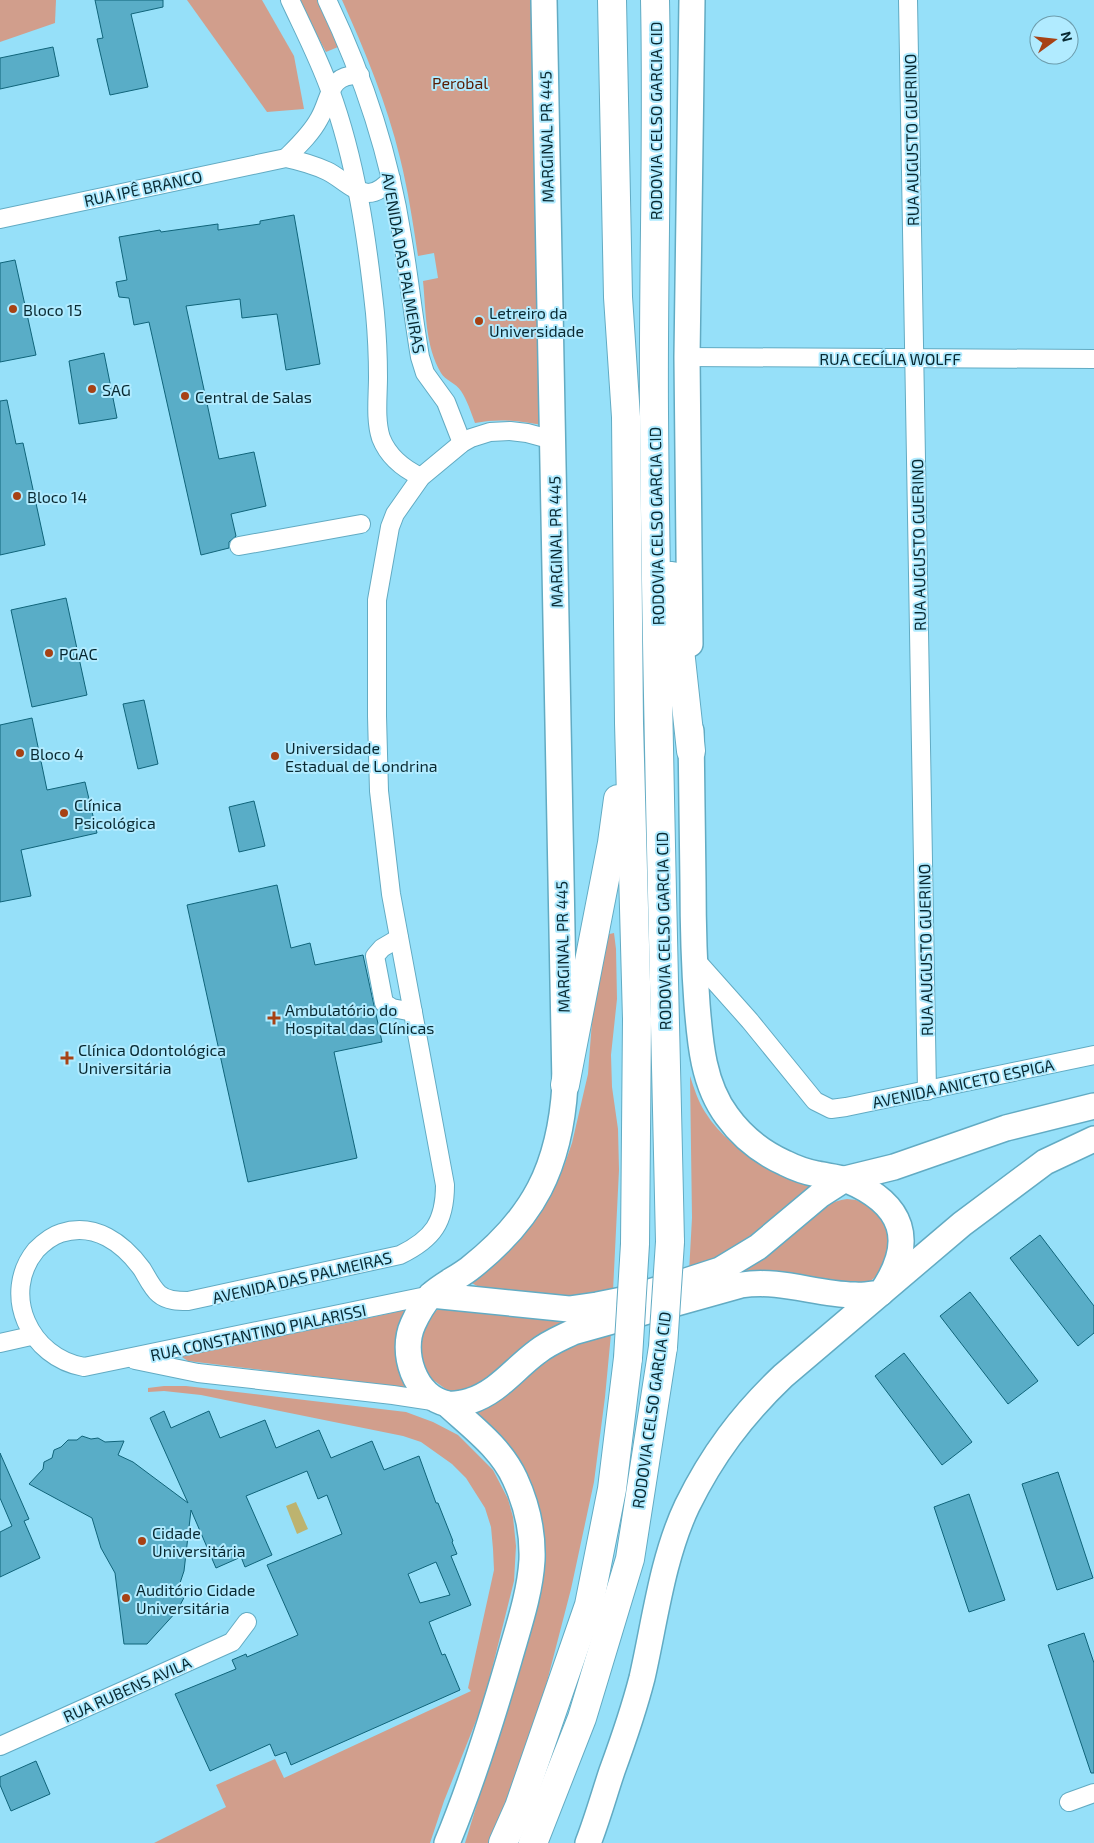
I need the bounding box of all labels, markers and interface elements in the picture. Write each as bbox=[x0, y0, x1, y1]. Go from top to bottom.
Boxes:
north arrow bbox=[1029, 15, 1079, 65]
street label: RODOVIA CELSO GARCIA CID bbox=[646, 22, 665, 220]
text: N bbox=[1058, 29, 1077, 44]
street label: RUA AUGUSTO GUERINO bbox=[900, 54, 922, 226]
street label: MARGINAL PR 445 bbox=[535, 71, 557, 203]
park label: Perobal bbox=[432, 73, 488, 92]
street label: RUA IPÊ BRANCO bbox=[82, 166, 204, 210]
street label: AVENIDA DAS PALMEIRAS bbox=[379, 171, 429, 355]
place label: Bloco 15 bbox=[23, 300, 82, 319]
marker: Bloco 15 bbox=[7, 303, 19, 315]
place label: Letreiro da Universidade bbox=[489, 303, 584, 340]
marker: Letreiro da Universidade bbox=[473, 315, 485, 327]
street label: RUA CECÍLIA WOLFF bbox=[819, 349, 961, 368]
place label: SAG bbox=[102, 380, 131, 399]
marker: SAG bbox=[86, 383, 98, 395]
place label: Central de Salas bbox=[195, 387, 312, 406]
marker: Central de Salas bbox=[179, 390, 191, 402]
street label: RODOVIA CELSO GARCIA CID bbox=[645, 427, 667, 625]
street label: RUA AUGUSTO GUERINO bbox=[907, 459, 929, 631]
street label: MARGINAL PR 445 bbox=[544, 476, 566, 608]
place label: Bloco 14 bbox=[27, 487, 87, 506]
marker: Bloco 14 bbox=[11, 490, 23, 502]
place label: PGAC bbox=[59, 644, 98, 663]
marker: PGAC bbox=[43, 647, 55, 659]
place label: Universidade Estadual de Londrina bbox=[285, 738, 438, 775]
place label: Bloco 4 bbox=[30, 744, 84, 763]
marker: Bloco 4 bbox=[14, 747, 26, 759]
marker: Universidade Estadual de Londrina bbox=[269, 750, 281, 762]
place label: Clínica Psicológica bbox=[74, 795, 156, 832]
marker: Clínica Psicológica bbox=[58, 807, 70, 819]
street label: RODOVIA CELSO GARCIA CID bbox=[652, 832, 674, 1030]
street label: RUA AUGUSTO GUERINO bbox=[914, 864, 936, 1036]
street label: MARGINAL PR 445 bbox=[551, 881, 573, 1013]
place label: Ambulatório do Hospital das Clínicas bbox=[285, 1000, 434, 1037]
marker: Ambulatório do Hospital das Clínicas bbox=[267, 1011, 281, 1025]
place label: Clínica Odontológica Universitária bbox=[78, 1040, 226, 1077]
marker: Clínica Odontológica Universitária bbox=[60, 1051, 74, 1065]
street label: AVENIDA ANICETO ESPIGA bbox=[870, 1054, 1056, 1112]
street label: AVENIDA DAS PALMEIRAS bbox=[211, 1247, 393, 1307]
street label: RUA CONSTANTINO PIALARISSI bbox=[148, 1300, 368, 1364]
street label: RODOVIA CELSO GARCIA CID bbox=[628, 1310, 674, 1510]
place label: Cidade Universitária bbox=[152, 1523, 245, 1560]
marker: Cidade Universitária bbox=[136, 1535, 148, 1547]
place label: Auditório Cidade Universitária bbox=[136, 1580, 255, 1617]
marker: Auditório Cidade Universitária bbox=[120, 1592, 132, 1604]
street label: RUA RUBENS AVILA bbox=[60, 1652, 194, 1726]

